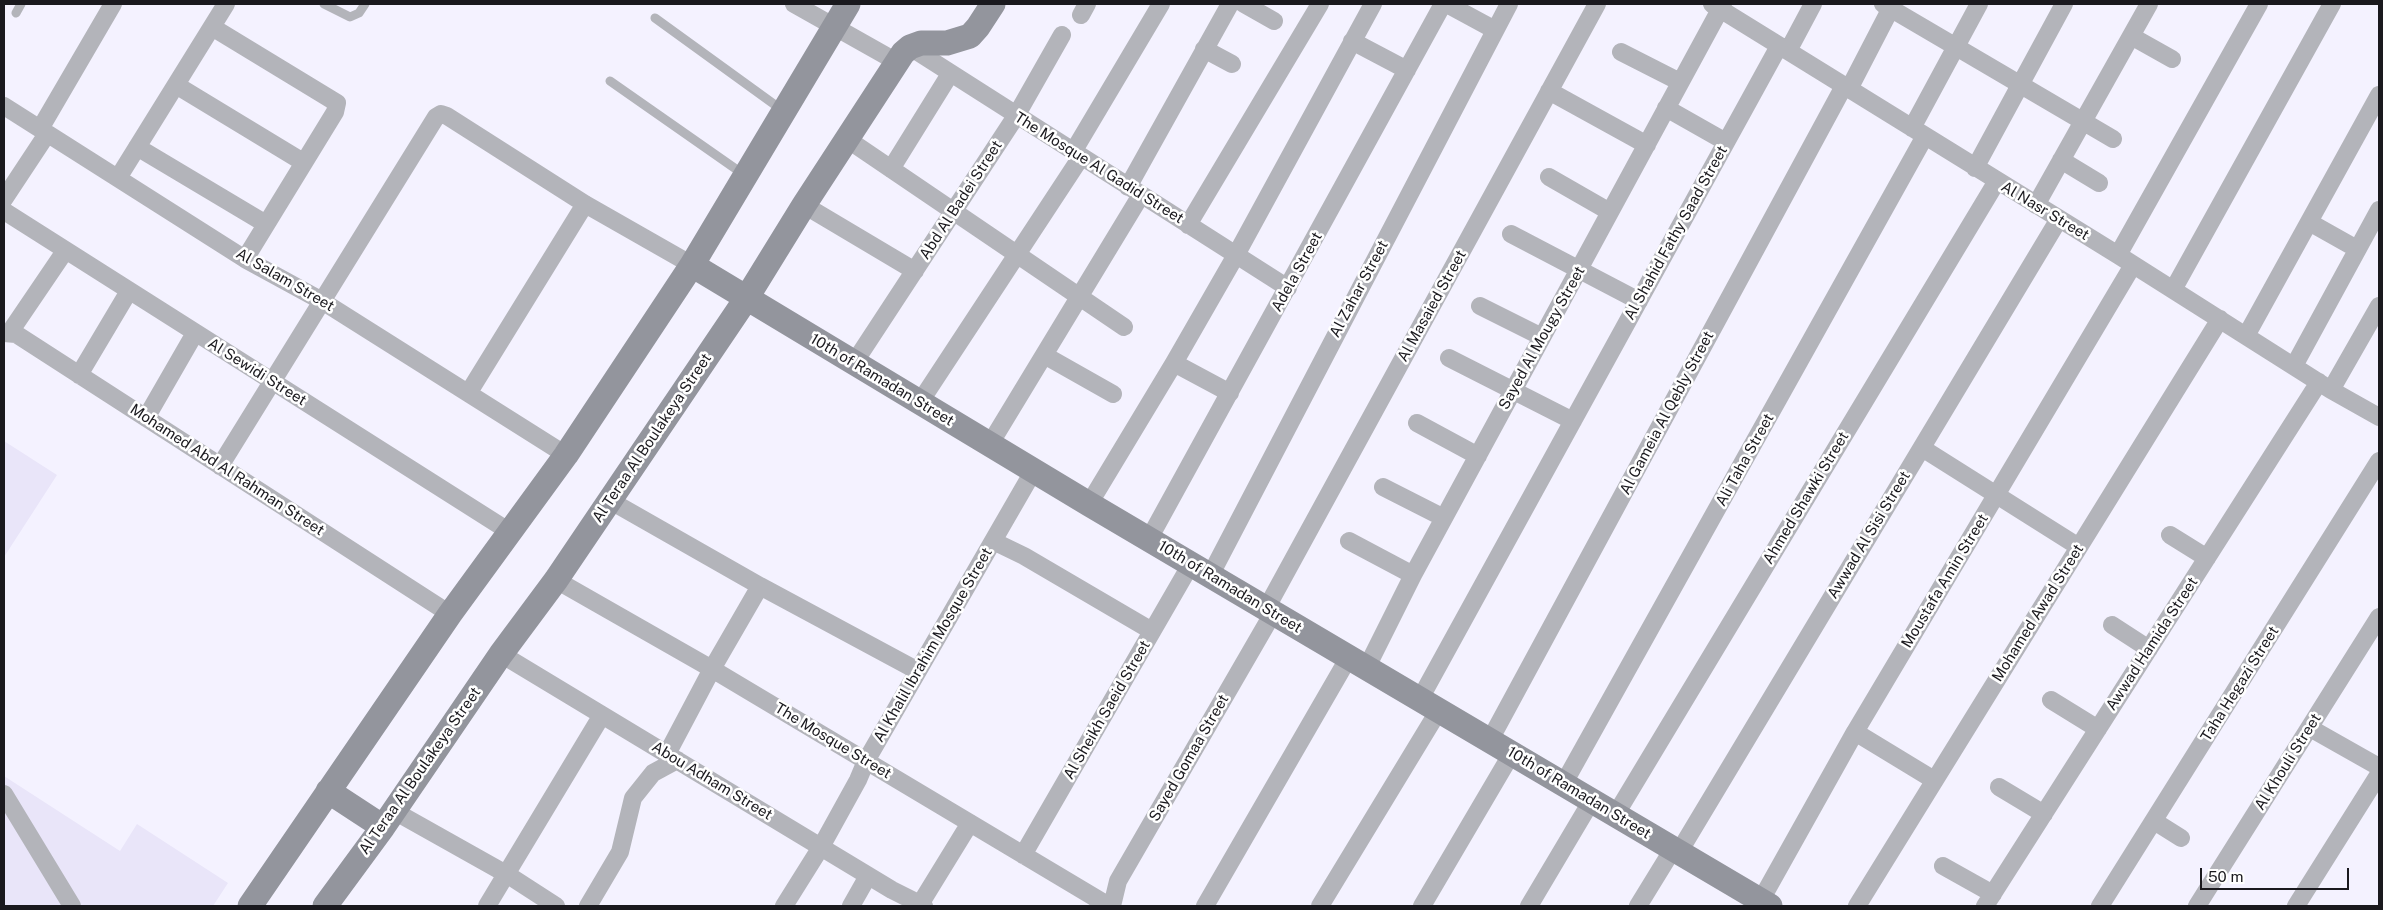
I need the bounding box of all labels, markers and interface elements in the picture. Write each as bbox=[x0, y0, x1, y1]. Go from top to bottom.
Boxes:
street label: The Mosque Al Gadid Street bbox=[1011, 108, 1187, 228]
street label: Abd Al Badei Street bbox=[916, 137, 1006, 263]
street label: Al Shahid Fathy Saad Street bbox=[1621, 143, 1731, 323]
street label: Al Nasr Street bbox=[1998, 178, 2092, 244]
street label: Adela Street bbox=[1268, 229, 1326, 315]
street label: Al Zahar Street bbox=[1326, 238, 1392, 340]
street label: Al Salam Street bbox=[233, 245, 337, 315]
street label: Al Masaied Street bbox=[1394, 247, 1470, 365]
street label: Sayed Al Mougy Street bbox=[1495, 263, 1589, 413]
street label: Al Gameia Al Qebly Street bbox=[1616, 328, 1718, 498]
street label: 10th of Ramadan Street bbox=[807, 330, 957, 430]
street label: Al Sewidi Street bbox=[204, 334, 310, 410]
street label: Al Teraa Al Boulakeya Street bbox=[589, 350, 715, 526]
street label: Mohamed Abd Al Rahman Street bbox=[127, 400, 327, 540]
street label: Ali Taha Street bbox=[1712, 411, 1778, 509]
street label: Ahmed Shawki Street bbox=[1759, 428, 1853, 568]
street label: Awwad Al Sisi Street bbox=[1824, 468, 1914, 602]
street label: Moustafa Amin Street bbox=[1898, 511, 1992, 651]
street label: 10th of Ramadan Street bbox=[1155, 537, 1305, 637]
street label: Mohamed Awad Street bbox=[1988, 541, 2088, 685]
street label: Al Khalil Ibrahim Mosque Street bbox=[870, 545, 996, 745]
street label: Awwad Hamida Street bbox=[2102, 574, 2202, 714]
street label: Taha Hegazi Street bbox=[2197, 623, 2283, 745]
street label: Al Sheikh Saeid Street bbox=[1060, 637, 1154, 783]
street label: Al Teraa Al Boulakeya Street bbox=[355, 684, 485, 858]
street label: Sayed Gomaa Street bbox=[1145, 691, 1233, 825]
street label: The Mosque Street bbox=[772, 699, 894, 783]
street label: Al Khouli Street bbox=[2251, 710, 2325, 814]
street label: Abou Adham Street bbox=[649, 738, 775, 824]
street label: 10th of Ramadan Street bbox=[1504, 743, 1654, 843]
scale bar bbox=[2203, 858, 2352, 890]
text: 50 m bbox=[2208, 868, 2243, 885]

